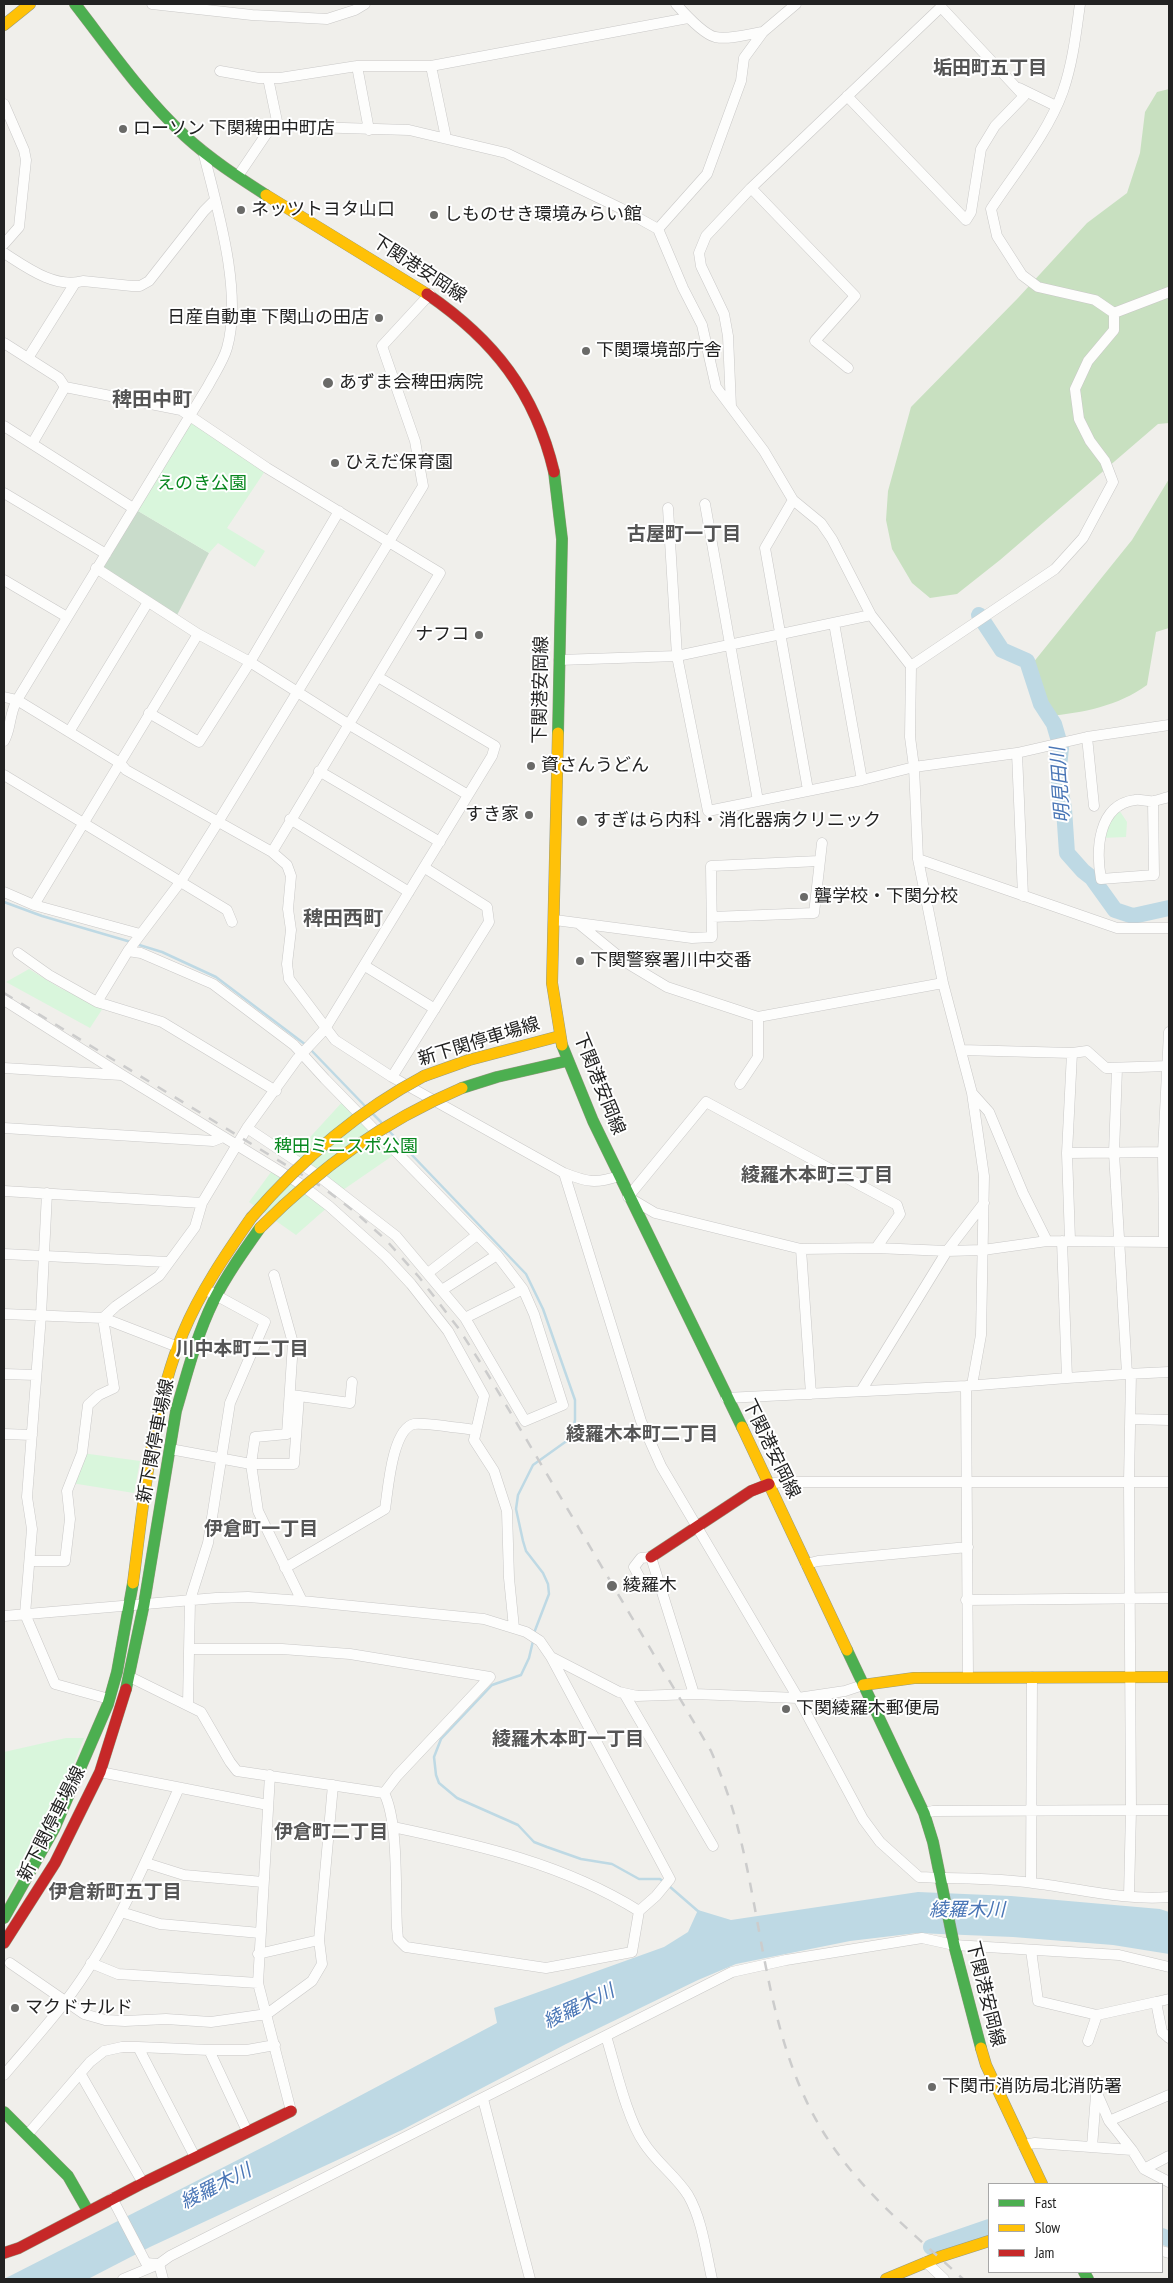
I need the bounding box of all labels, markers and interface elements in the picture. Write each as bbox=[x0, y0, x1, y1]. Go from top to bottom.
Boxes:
district label: 垢田町五丁目 bbox=[933, 58, 1047, 80]
place label: ローソン 下関稗田中町店 bbox=[133, 118, 335, 140]
marker: ローソン 下関稗田中町店 bbox=[117, 123, 129, 135]
place label: ネッツトヨタ山口 bbox=[251, 199, 395, 221]
marker: ネッツトヨタ山口 bbox=[235, 204, 247, 216]
place label: しものせき環境みらい館 bbox=[444, 204, 642, 226]
marker: しものせき環境みらい館 bbox=[428, 209, 440, 221]
street label: 下関港安岡線 bbox=[368, 231, 470, 307]
place label: 日産自動車 下関山の田店 bbox=[167, 307, 369, 329]
marker: 日産自動車 下関山の田店 bbox=[373, 312, 385, 324]
place label: 下関環境部庁舎 bbox=[596, 340, 722, 362]
marker: 下関環境部庁舎 bbox=[580, 345, 592, 357]
place label: あずま会稗田病院 bbox=[339, 372, 483, 394]
marker: あずま会稗田病院 bbox=[321, 376, 335, 390]
district label: 稗田中町 bbox=[112, 388, 192, 412]
place label: ひえだ保育園 bbox=[345, 452, 453, 474]
marker: ひえだ保育園 bbox=[329, 457, 341, 469]
park label: えのき公園 bbox=[157, 473, 247, 495]
district label: 古屋町一丁目 bbox=[627, 524, 741, 546]
place label: ナフコ bbox=[415, 624, 469, 646]
marker: ナフコ bbox=[473, 629, 485, 641]
street label: 下関港安岡線 bbox=[529, 636, 553, 744]
water label: 明見田川 bbox=[1047, 746, 1075, 824]
place label: 資さんうどん bbox=[541, 755, 649, 777]
marker: 資さんうどん bbox=[525, 760, 537, 772]
place label: すき家 bbox=[465, 804, 519, 826]
marker: すき家 bbox=[523, 809, 535, 821]
place label: すぎはら内科・消化器病クリニック bbox=[593, 810, 881, 832]
marker: すぎはら内科・消化器病クリニック bbox=[575, 814, 589, 828]
place label: 聾学校・下関分校 bbox=[814, 886, 958, 908]
marker: 聾学校・下関分校 bbox=[798, 891, 810, 903]
district label: 稗田西町 bbox=[303, 907, 383, 931]
place label: 下関警察署川中交番 bbox=[590, 950, 752, 972]
marker: 下関警察署川中交番 bbox=[574, 955, 586, 967]
street label: 新下関停車場線 bbox=[416, 1013, 542, 1071]
street label: 下関港安岡線 bbox=[569, 1030, 629, 1138]
park label: 稗田ミニスポ公園 bbox=[274, 1136, 418, 1158]
district label: 綾羅木本町三丁目 bbox=[741, 1165, 893, 1187]
district label: 川中本町二丁目 bbox=[176, 1339, 308, 1361]
street label: 新下関停車場線 bbox=[133, 1377, 179, 1505]
street label: 下関港安岡線 bbox=[738, 1396, 804, 1502]
district label: 綾羅木本町二丁目 bbox=[566, 1424, 718, 1446]
district label: 伊倉町一丁目 bbox=[204, 1519, 318, 1541]
place label: 綾羅木 bbox=[623, 1575, 677, 1597]
marker: 綾羅木 bbox=[605, 1579, 619, 1593]
place label: 下関綾羅木郵便局 bbox=[796, 1698, 940, 1720]
marker: 下関綾羅木郵便局 bbox=[780, 1703, 792, 1715]
district label: 綾羅木本町一丁目 bbox=[492, 1729, 644, 1751]
street label: 新下関停車場線 bbox=[14, 1763, 90, 1885]
district label: 伊倉町二丁目 bbox=[274, 1822, 388, 1844]
district label: 伊倉新町五丁目 bbox=[49, 1882, 181, 1904]
water label: 綾羅木川 bbox=[929, 1900, 1005, 1922]
street label: 下関港安岡線 bbox=[961, 1939, 1009, 2049]
water label: 綾羅木川 bbox=[540, 1980, 618, 2034]
place label: マクドナルド bbox=[25, 1997, 133, 2019]
marker: マクドナルド bbox=[9, 2002, 21, 2014]
place label: 下関市消防局北消防署 bbox=[942, 2076, 1122, 2098]
marker: 下関市消防局北消防署 bbox=[926, 2081, 938, 2093]
water label: 綾羅木川 bbox=[177, 2160, 255, 2214]
legend bbox=[988, 2183, 1163, 2273]
text: Fast bbox=[1035, 2193, 1056, 2212]
text: Slow bbox=[1035, 2218, 1060, 2237]
text: Jam bbox=[1035, 2243, 1054, 2262]

